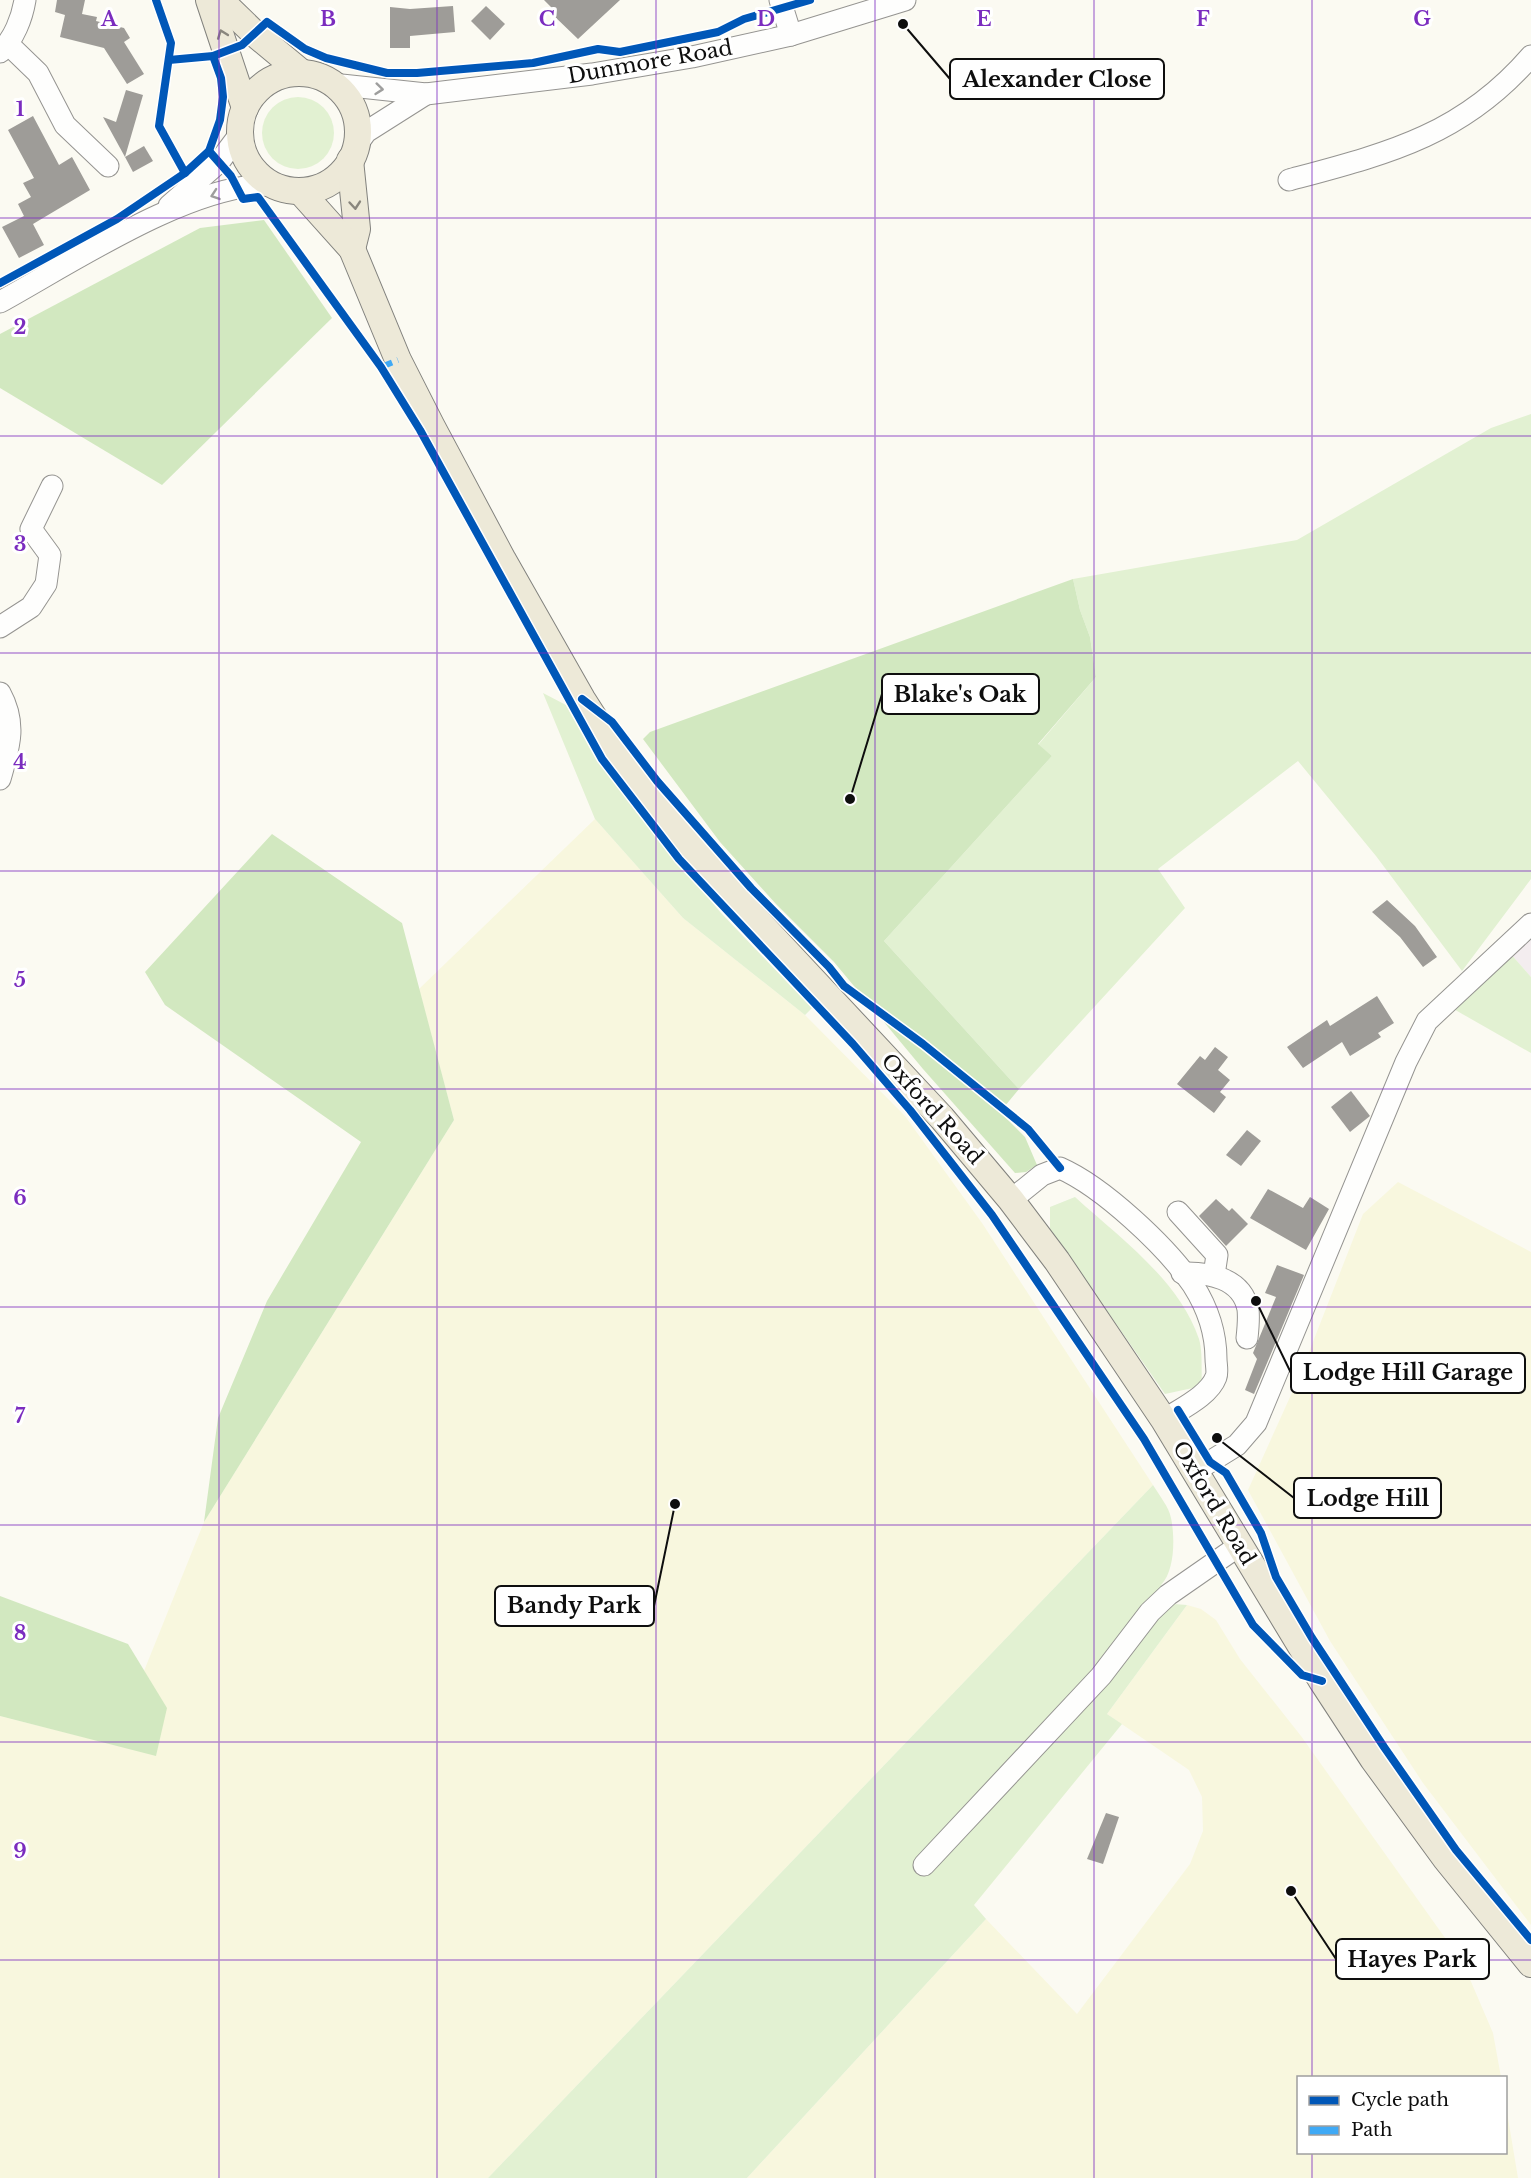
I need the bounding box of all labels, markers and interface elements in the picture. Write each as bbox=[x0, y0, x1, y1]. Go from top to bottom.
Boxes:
text: A bbox=[100, 7, 118, 31]
text: B bbox=[320, 7, 336, 31]
text: C bbox=[539, 7, 555, 31]
text: D bbox=[757, 7, 775, 31]
text: E bbox=[976, 7, 992, 31]
text: F bbox=[1196, 7, 1210, 31]
text: G bbox=[1413, 7, 1431, 31]
one-way arrow bbox=[216, 29, 229, 40]
street label: Dunmore Road bbox=[565, 35, 735, 89]
callout: Alexander Close bbox=[950, 59, 1164, 99]
text: Alexander Close bbox=[961, 66, 1152, 93]
one-way arrow bbox=[375, 82, 384, 95]
text: 1 bbox=[16, 97, 25, 121]
one-way arrow bbox=[210, 187, 221, 200]
one-way arrow bbox=[348, 200, 361, 209]
text: 2 bbox=[13, 315, 27, 339]
text: 3 bbox=[14, 532, 26, 556]
callout: Blake's Oak bbox=[882, 674, 1039, 714]
text: Blake's Oak bbox=[894, 681, 1027, 708]
text: 4 bbox=[13, 750, 27, 774]
text: 5 bbox=[14, 968, 26, 992]
street label: Oxford Road bbox=[875, 1048, 989, 1170]
text: 6 bbox=[13, 1186, 27, 1210]
callout: Lodge Hill Garage bbox=[1291, 1353, 1525, 1393]
text: Lodge Hill Garage bbox=[1303, 1359, 1513, 1386]
text: 7 bbox=[15, 1404, 26, 1428]
street label: Oxford Road bbox=[1167, 1436, 1261, 1570]
callout: Lodge Hill bbox=[1294, 1478, 1441, 1518]
text: Lodge Hill bbox=[1307, 1485, 1430, 1512]
callout: Bandy Park bbox=[495, 1586, 654, 1626]
text: Bandy Park bbox=[507, 1592, 642, 1619]
text: 8 bbox=[14, 1621, 26, 1645]
text: 9 bbox=[13, 1839, 27, 1863]
callout: Hayes Park bbox=[1336, 1939, 1489, 1979]
text: Hayes Park bbox=[1347, 1946, 1477, 1973]
legend bbox=[1297, 2076, 1507, 2154]
text: Cycle path bbox=[1351, 2089, 1449, 2111]
text: Path bbox=[1351, 2119, 1392, 2141]

